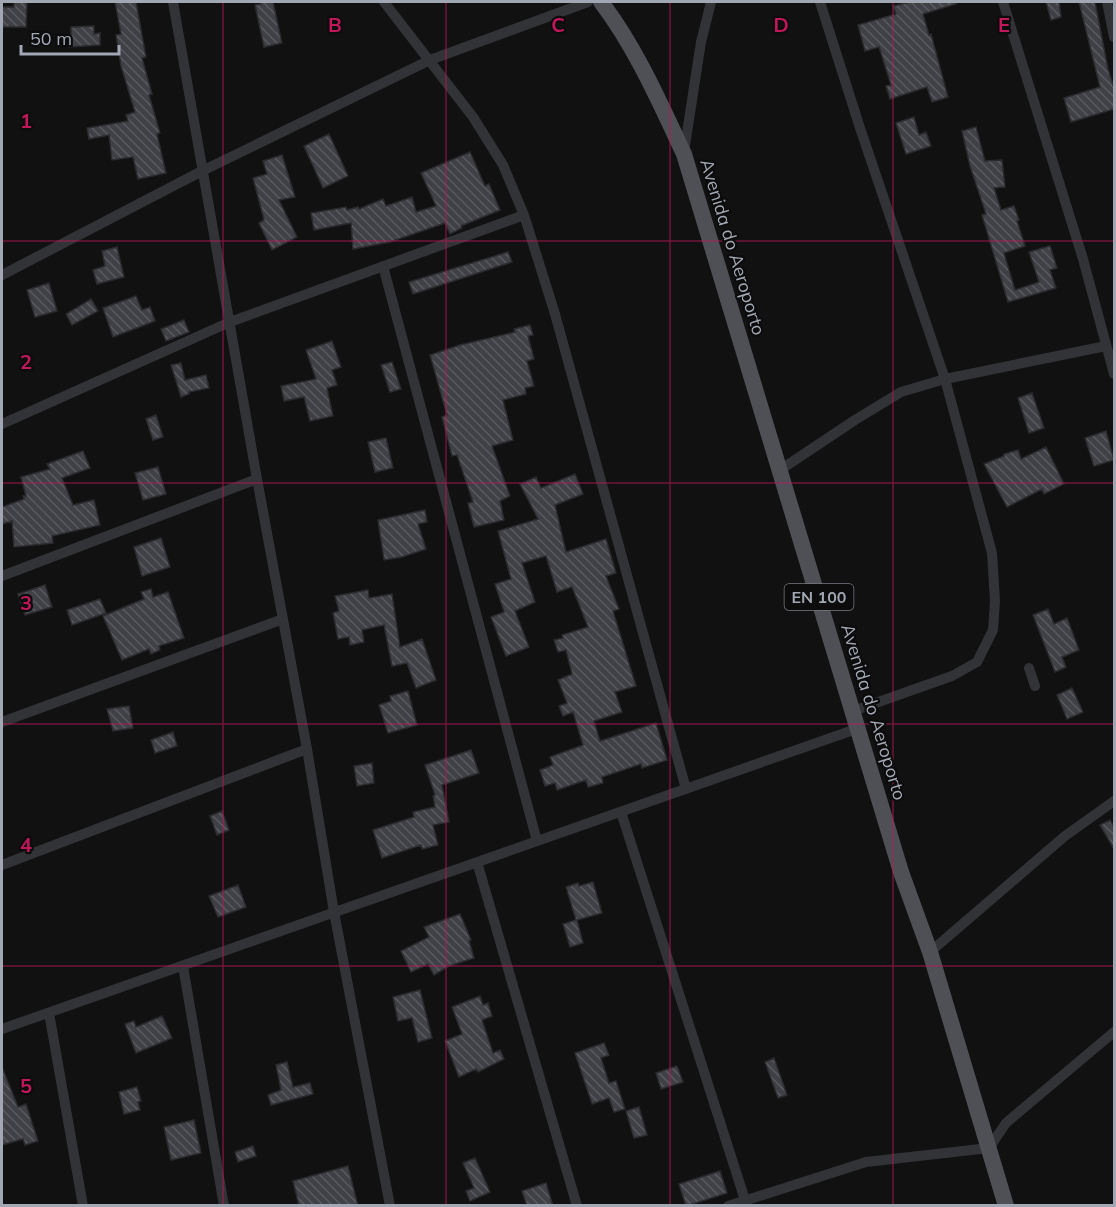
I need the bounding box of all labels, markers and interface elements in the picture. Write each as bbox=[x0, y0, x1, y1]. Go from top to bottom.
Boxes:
text: B bbox=[328, 12, 342, 37]
text: C bbox=[551, 12, 565, 37]
text: D bbox=[773, 12, 789, 37]
text: E bbox=[998, 12, 1010, 37]
scale bar bbox=[21, 18, 118, 56]
text: 50 m bbox=[30, 27, 72, 50]
text: 1 bbox=[20, 108, 32, 133]
street label: Avenida do Aeroporto bbox=[695, 156, 771, 338]
text: 2 bbox=[20, 349, 32, 374]
road number: EN 100 bbox=[784, 584, 854, 610]
text: 3 bbox=[20, 590, 32, 615]
street label: Avenida do Aeroporto bbox=[836, 621, 912, 803]
text: 4 bbox=[20, 832, 32, 857]
text: 5 bbox=[20, 1073, 32, 1098]

